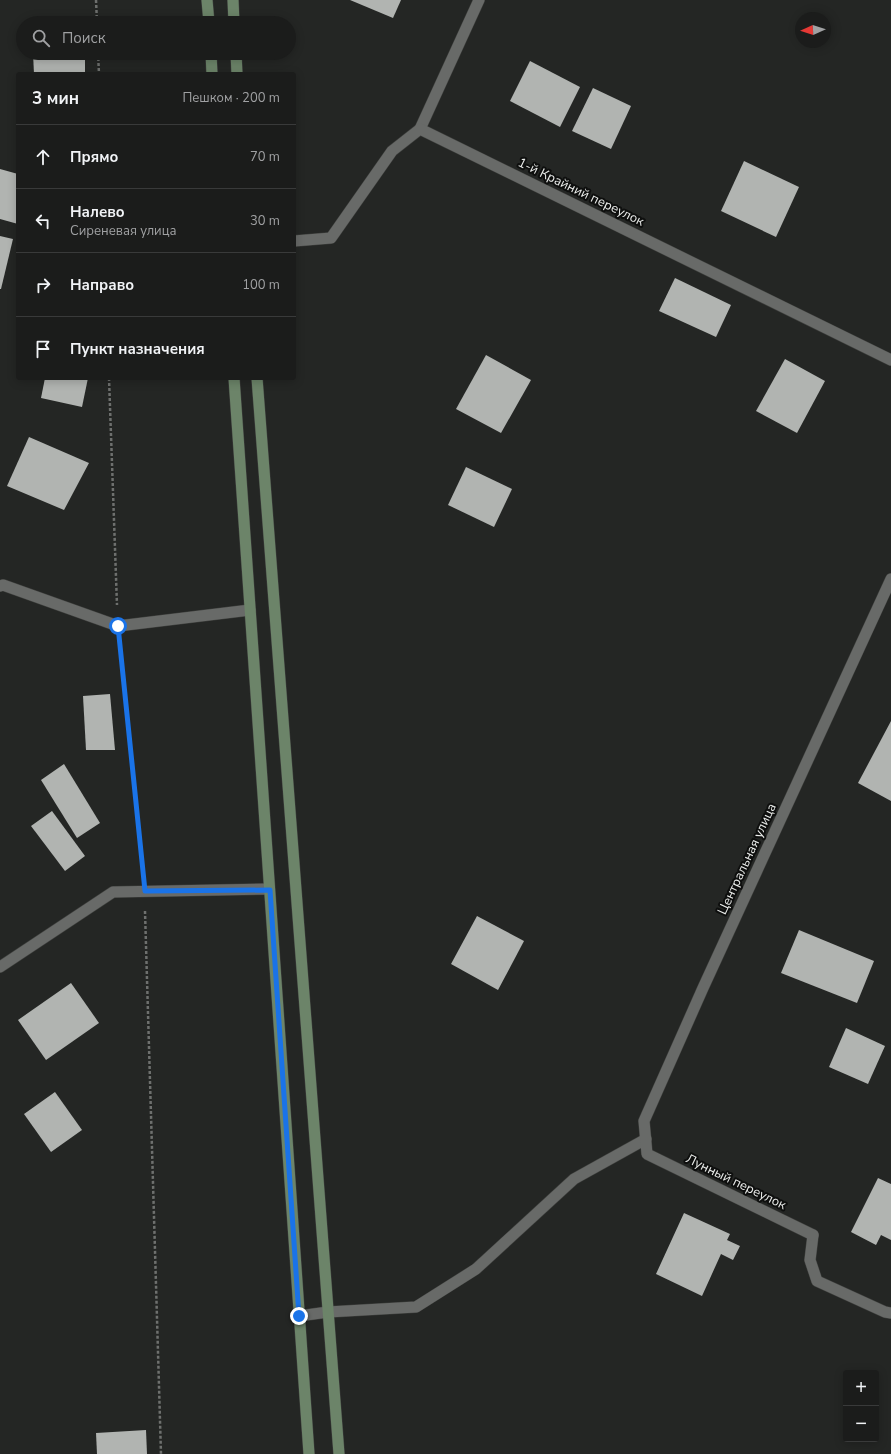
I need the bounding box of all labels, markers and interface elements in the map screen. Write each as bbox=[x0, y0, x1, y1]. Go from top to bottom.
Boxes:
north arrow bbox=[795, 12, 831, 48]
search box bbox=[16, 16, 296, 60]
icon: search bbox=[30, 27, 52, 49]
text: Поиск bbox=[62, 28, 106, 48]
text: 3 мин bbox=[32, 87, 79, 110]
text: Пешком · 200 m bbox=[182, 89, 280, 107]
icon: ahead bbox=[32, 146, 54, 168]
text: Прямо bbox=[70, 147, 118, 167]
text: 70 m bbox=[250, 148, 280, 166]
street label: 1-й Крайний переулок bbox=[515, 154, 647, 231]
text: Налево bbox=[70, 202, 125, 222]
icon: left bbox=[32, 210, 54, 232]
text: 30 m bbox=[250, 212, 280, 230]
text: Сиреневая улица bbox=[70, 222, 177, 240]
icon: right bbox=[32, 274, 54, 296]
text: Направо bbox=[70, 275, 134, 295]
text: 100 m bbox=[242, 276, 280, 294]
icon: arrive bbox=[32, 338, 54, 360]
text: Пункт назначения bbox=[70, 339, 205, 359]
route start bbox=[109, 617, 127, 635]
street label: Центральная улица bbox=[713, 800, 781, 918]
street label: Лунный переулок bbox=[683, 1150, 789, 1214]
route end bbox=[290, 1307, 308, 1325]
map controls bbox=[843, 1370, 879, 1442]
button: + bbox=[843, 1370, 879, 1406]
button: − bbox=[843, 1406, 879, 1442]

